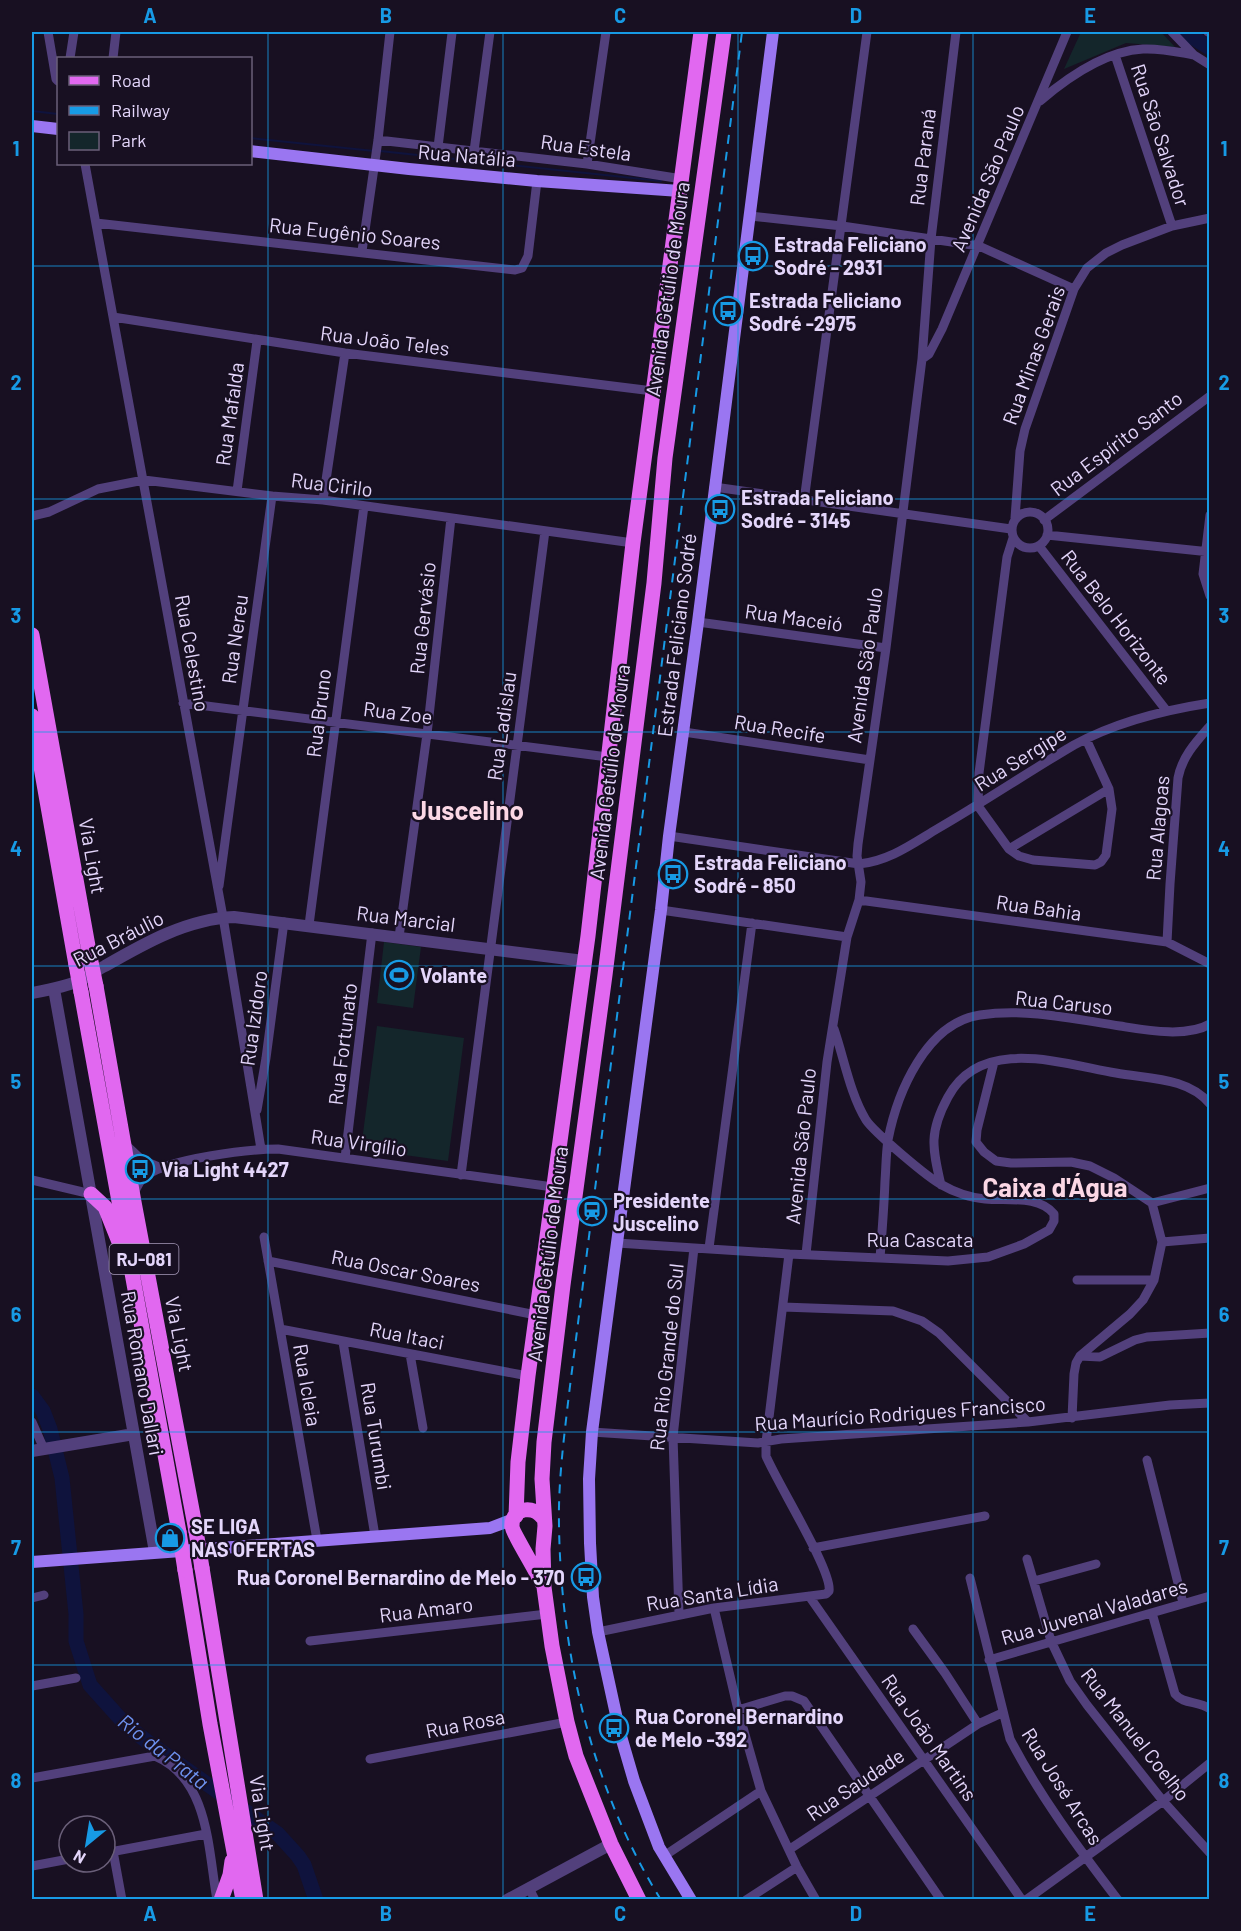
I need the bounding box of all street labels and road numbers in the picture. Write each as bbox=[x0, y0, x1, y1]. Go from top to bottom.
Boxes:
street label: Rua São Salvador bbox=[1127, 61, 1195, 209]
street label: Avenida São Paulo bbox=[945, 101, 1029, 255]
street label: Rua Paraná bbox=[904, 107, 940, 207]
street label: Rua Estela bbox=[539, 129, 633, 165]
street label: Rua Natália bbox=[417, 139, 517, 171]
street label: Avenida Getúlio de Moura bbox=[640, 180, 694, 398]
street label: Rua Eugênio Soares bbox=[268, 212, 442, 254]
street label: Rua Minas Gerais bbox=[997, 282, 1069, 428]
street label: Rua João Teles bbox=[319, 320, 451, 360]
street label: Rua Mafalda bbox=[210, 361, 248, 467]
street label: Rua Espírito Santo bbox=[1045, 386, 1187, 500]
street label: Rua Cirilo bbox=[290, 467, 374, 501]
street label: Estrada Feliciano Sodré bbox=[652, 532, 700, 738]
street label: Rua Belo Horizonte bbox=[1057, 545, 1177, 689]
street label: Rua Gervásio bbox=[404, 561, 440, 675]
street label: Avenida São Paulo bbox=[841, 585, 887, 745]
street label: Rua Celestino bbox=[171, 593, 215, 713]
street label: Rua Nereu bbox=[216, 593, 252, 685]
street label: Rua Maceió bbox=[744, 598, 844, 636]
street label: Avenida Getúlio de Moura bbox=[584, 663, 634, 881]
street label: Rua Bruno bbox=[301, 667, 335, 759]
street label: Rua Ladislau bbox=[481, 670, 521, 782]
street label: Rua Zoe bbox=[362, 696, 434, 728]
street label: Rua Recife bbox=[733, 709, 827, 747]
street label: Rua Sergipe bbox=[970, 720, 1070, 796]
street label: Rua Alagoas bbox=[1140, 774, 1174, 882]
street label: Via Light bbox=[75, 816, 111, 896]
street label: Rua Bahia bbox=[995, 889, 1083, 925]
street label: Rua Marcial bbox=[355, 900, 457, 936]
street label: Rua Bráulio bbox=[69, 905, 167, 971]
street label: Rua Izidoro bbox=[234, 969, 272, 1067]
street label: Rua Fortunato bbox=[323, 981, 361, 1107]
street label: Rua Caruso bbox=[1014, 985, 1114, 1019]
street label: Avenida São Paulo bbox=[780, 1067, 820, 1225]
street label: Rua Virgílio bbox=[309, 1123, 409, 1161]
street label: Avenida Getúlio de Moura bbox=[522, 1145, 572, 1363]
street label: Rua Cascata bbox=[866, 1227, 974, 1251]
road number: RJ-081 bbox=[110, 1244, 178, 1274]
street label: Rua Oscar Soares bbox=[329, 1244, 483, 1296]
street label: Rua Rio Grande do Sul bbox=[644, 1262, 688, 1452]
street label: Rua Romano Dallari bbox=[117, 1289, 169, 1457]
street label: Via Light bbox=[161, 1294, 199, 1374]
street label: Rua Itaci bbox=[368, 1316, 446, 1354]
street label: Rua Icleia bbox=[289, 1342, 327, 1428]
street label: Rua Turumbi bbox=[357, 1380, 397, 1492]
street label: Rua Maurício Rodrigues Francisco bbox=[754, 1391, 1046, 1435]
street label: Rua Santa Lídia bbox=[644, 1571, 780, 1615]
street label: Rua Juvenal Valadares bbox=[998, 1573, 1190, 1649]
street label: Rua Amaro bbox=[378, 1591, 474, 1627]
street label: Rua Manuel Coelho bbox=[1077, 1663, 1195, 1805]
street label: Rua João Martins bbox=[877, 1669, 983, 1805]
street label: Rua Rosa bbox=[423, 1704, 507, 1742]
street label: Rua José Arcas bbox=[1017, 1723, 1109, 1849]
street label: Rua Saudade bbox=[802, 1743, 908, 1825]
street label: Via Light bbox=[245, 1773, 281, 1853]

